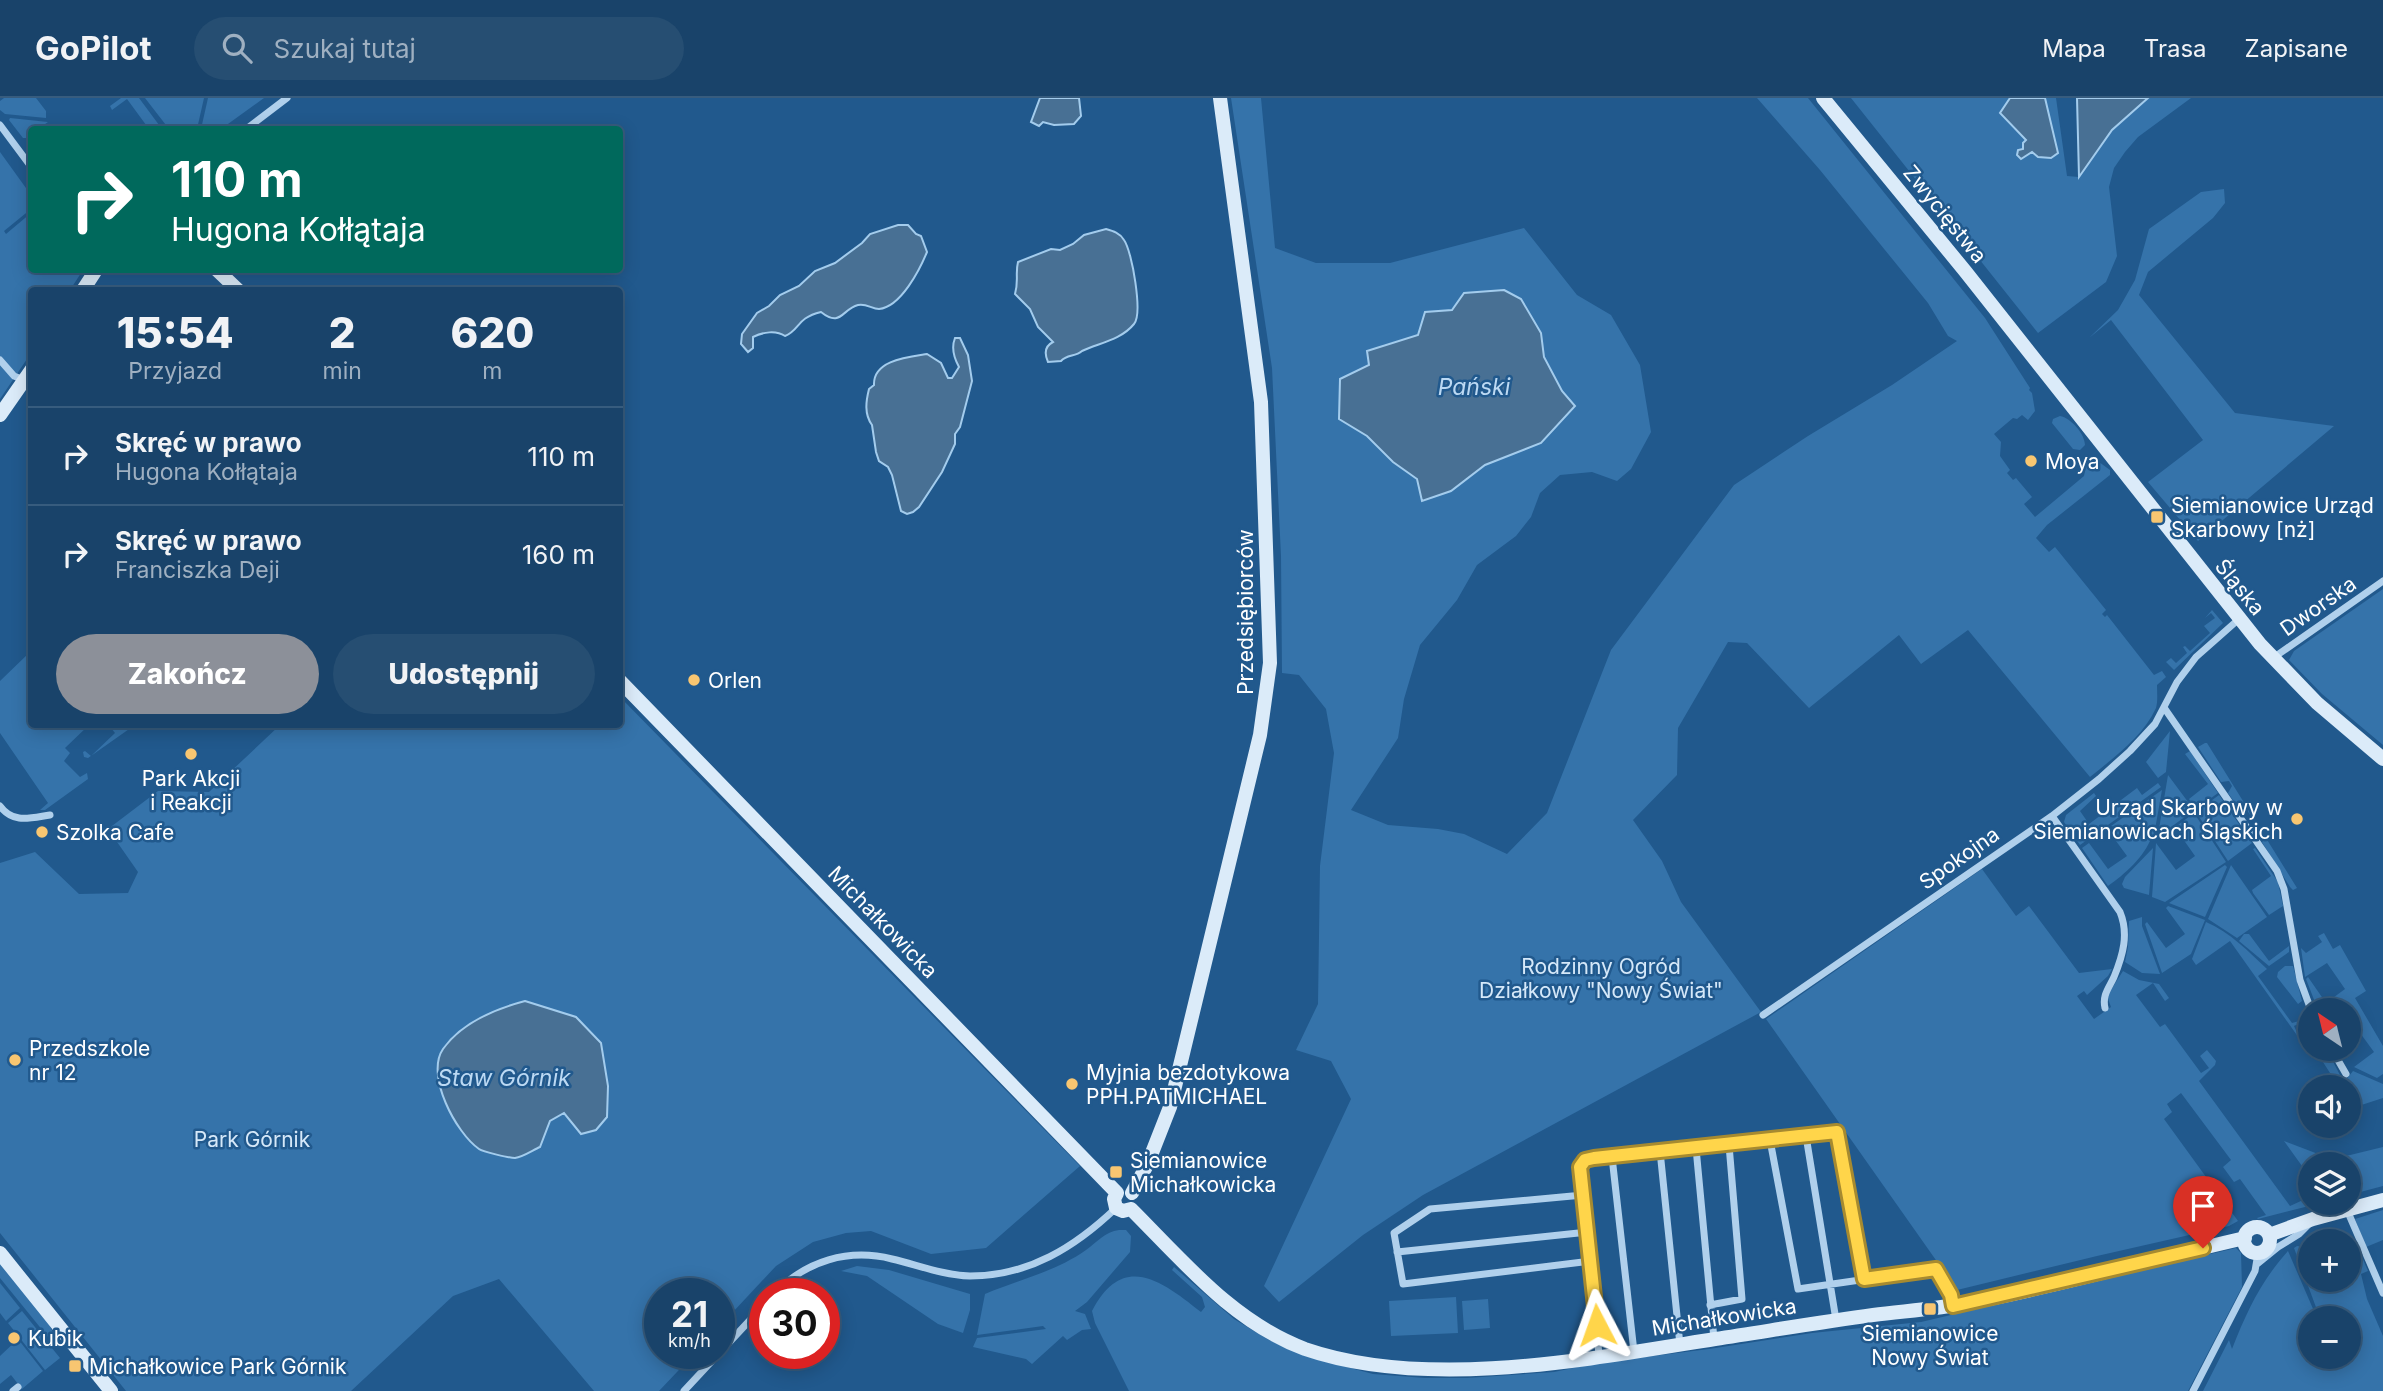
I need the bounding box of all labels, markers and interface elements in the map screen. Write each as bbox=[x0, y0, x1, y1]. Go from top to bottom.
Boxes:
search box bbox=[194, 17, 684, 80]
text: GoPilot bbox=[35, 28, 152, 68]
icon: search bbox=[218, 29, 256, 67]
text: Szukaj tutaj bbox=[274, 33, 416, 64]
text: Mapa bbox=[2042, 34, 2106, 63]
text: Trasa bbox=[2144, 34, 2207, 63]
text: Zapisane bbox=[2245, 34, 2348, 63]
text: 110 m bbox=[171, 150, 303, 209]
icon: right bbox=[56, 154, 147, 245]
street label: Zwycięstwa bbox=[1898, 160, 1992, 268]
text: Hugona Kołłątaja bbox=[171, 210, 426, 249]
text: 15:54 bbox=[117, 307, 234, 358]
text: 2 bbox=[329, 307, 356, 358]
text: 620 bbox=[451, 307, 534, 358]
text: Przyjazd bbox=[128, 357, 222, 385]
text: min bbox=[323, 357, 362, 385]
text: m bbox=[482, 357, 502, 385]
water label: Pański bbox=[1438, 373, 1511, 401]
text: Skręć w prawo bbox=[115, 427, 302, 458]
icon: right bbox=[56, 437, 94, 475]
text: 110 m bbox=[527, 441, 595, 472]
place label: Moya bbox=[2045, 449, 2100, 474]
marker: Moya bbox=[2023, 453, 2039, 469]
text: Hugona Kołłątaja bbox=[115, 458, 298, 486]
place label: Siemianowice Urząd Skarbowy [nż] bbox=[2171, 493, 2374, 542]
marker: Siemianowice Urząd Skarbowy [nż] bbox=[2149, 509, 2165, 525]
text: Skręć w prawo bbox=[115, 525, 302, 556]
street label: Przedsiębiorców bbox=[1233, 529, 1258, 695]
icon: right bbox=[56, 535, 94, 573]
text: 160 m bbox=[522, 539, 595, 570]
street label: Śląska bbox=[2210, 553, 2271, 620]
text: Franciszka Deji bbox=[115, 556, 280, 584]
street label: Dworska bbox=[2275, 571, 2361, 641]
button: Zakończ bbox=[56, 634, 319, 714]
button: Udostępnij bbox=[333, 634, 595, 714]
place label: Orlen bbox=[708, 668, 762, 693]
marker: Orlen bbox=[686, 672, 702, 688]
marker: Park Akcji i Reakcji bbox=[183, 746, 199, 762]
place label: Park Akcji i Reakcji bbox=[142, 766, 240, 815]
place label: Urząd Skarbowy w Siemianowicach Śląskich bbox=[2033, 795, 2283, 844]
marker: Urząd Skarbowy w Siemianowicach Śląskich bbox=[2289, 811, 2305, 827]
place label: Szolka Cafe bbox=[56, 820, 174, 845]
street label: Spokojna bbox=[1914, 821, 2004, 895]
marker: Szolka Cafe bbox=[34, 824, 50, 840]
street label: Michałkowicka bbox=[823, 861, 943, 983]
park label: Rodzinny Ogród Działkowy "Nowy Świat" bbox=[1479, 954, 1723, 1003]
north arrow bbox=[2298, 998, 2361, 1060]
map controls bbox=[2298, 998, 2361, 1369]
place label: Przedszkole nr 12 bbox=[29, 1036, 150, 1085]
marker: Przedszkole nr 12 bbox=[7, 1052, 23, 1068]
place label: Myjnia bezdotykowa PPH.PATMICHAEL bbox=[1086, 1060, 1290, 1109]
water label: Staw Górnik bbox=[437, 1064, 571, 1092]
button: sound bbox=[2298, 1075, 2361, 1138]
marker: Myjnia bezdotykowa PPH.PATMICHAEL bbox=[1064, 1076, 1080, 1092]
park label: Park Górnik bbox=[194, 1127, 311, 1152]
place label: Siemianowice Michałkowicka bbox=[1130, 1148, 1276, 1197]
button: layers bbox=[2298, 1152, 2361, 1215]
marker: Siemianowice Michałkowicka bbox=[1108, 1164, 1124, 1180]
pin bbox=[2173, 1176, 2233, 1248]
icon: arrive bbox=[2184, 1187, 2222, 1225]
button: + bbox=[2298, 1229, 2361, 1292]
speed limit sign: 30 bbox=[749, 1278, 840, 1369]
position arrow bbox=[1560, 1288, 1634, 1362]
text: 21 bbox=[671, 1293, 708, 1335]
street label: Michałkowicka bbox=[1650, 1293, 1798, 1341]
marker: Siemianowice Nowy Świat bbox=[1922, 1301, 1938, 1317]
button: − bbox=[2298, 1306, 2361, 1369]
place label: Siemianowice Nowy Świat bbox=[1861, 1321, 1999, 1370]
place label: Kubik bbox=[28, 1326, 84, 1351]
marker: Kubik bbox=[6, 1330, 22, 1346]
text: km/h bbox=[668, 1330, 711, 1351]
place label: Michałkowice Park Górnik bbox=[89, 1354, 347, 1379]
marker: Michałkowice Park Górnik bbox=[67, 1358, 83, 1374]

